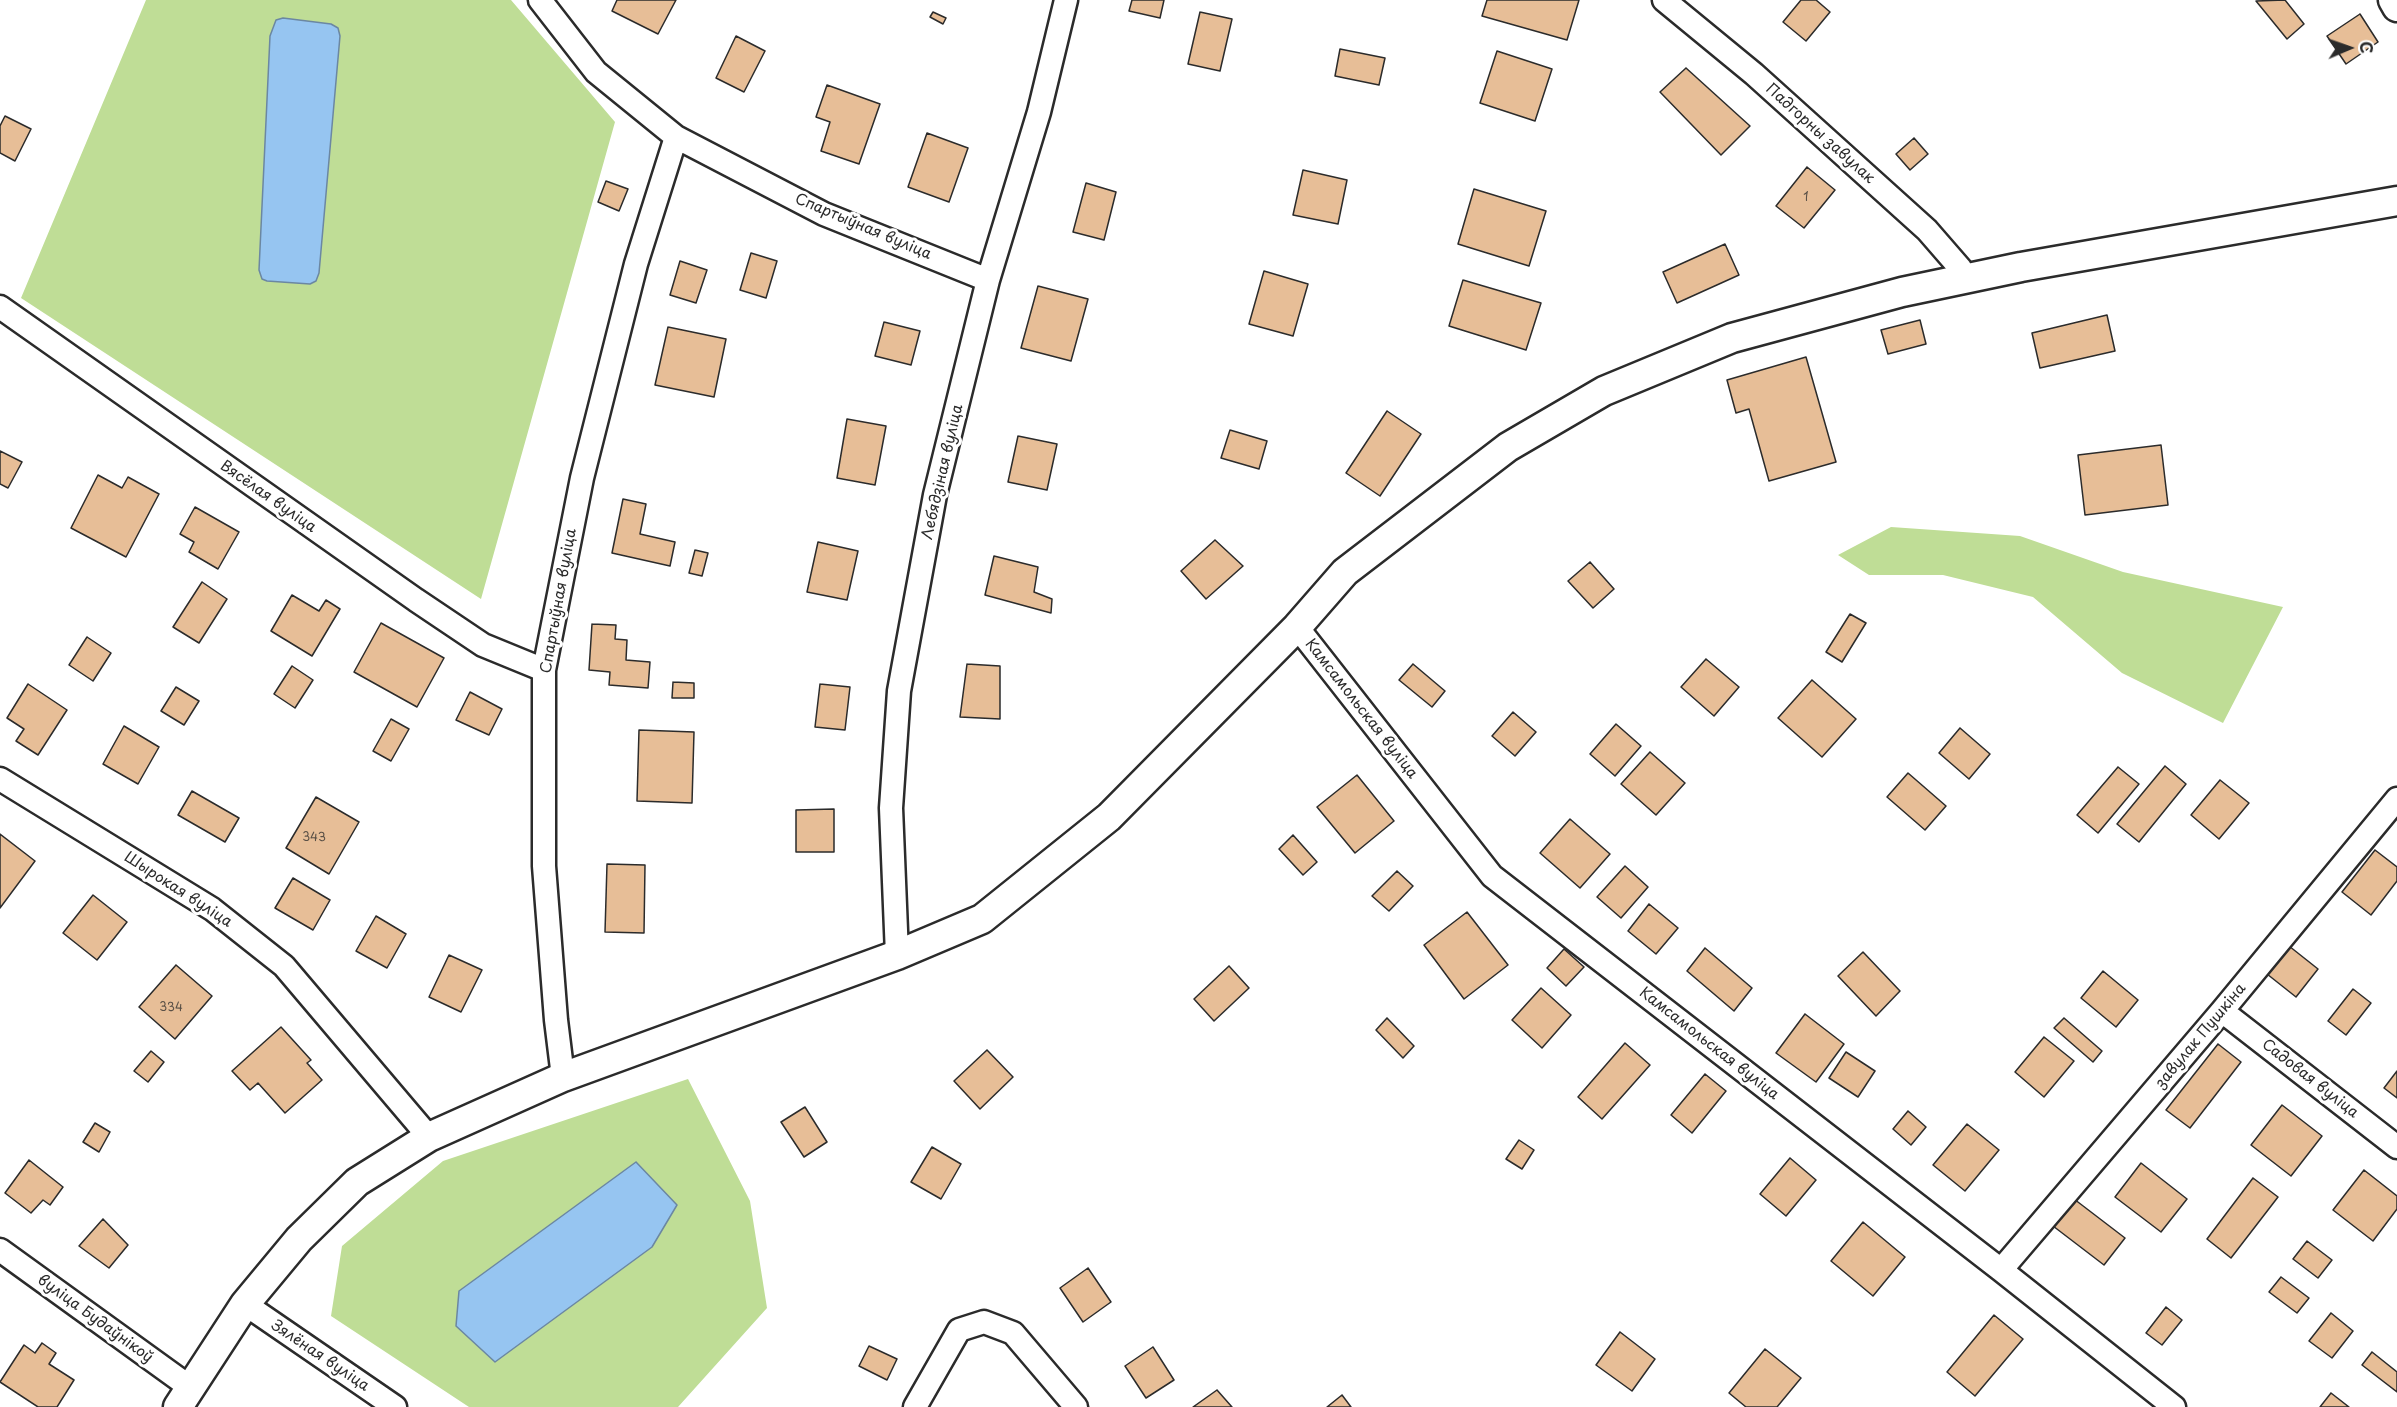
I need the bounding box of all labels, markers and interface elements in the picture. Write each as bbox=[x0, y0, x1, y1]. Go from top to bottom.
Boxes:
north arrow bbox=[2319, 18, 2379, 78]
text: С bbox=[2355, 41, 2379, 54]
street label: Падгорны завулак bbox=[1762, 80, 1878, 188]
street label: Спартыўная вуліца bbox=[792, 190, 934, 264]
house number: 1 bbox=[1803, 191, 1809, 205]
street label: Лебядзіная вуліца bbox=[919, 403, 967, 541]
street label: Вясёлая вуліца bbox=[216, 457, 320, 537]
street label: Спартыўная вуліца bbox=[537, 527, 581, 675]
street label: Камсамольская вуліца bbox=[1301, 636, 1421, 782]
house number: 343 bbox=[302, 831, 326, 845]
street label: Шырокая вуліца bbox=[121, 848, 235, 932]
street label: завулак Пушкіна bbox=[2152, 980, 2250, 1092]
street label: Камсамольская вуліца bbox=[1636, 984, 1782, 1104]
house number: 334 bbox=[159, 1001, 183, 1015]
street label: Садовая вуліца bbox=[2258, 1036, 2362, 1122]
street label: вуліца Будаўнікоў bbox=[34, 1271, 156, 1367]
street label: Зялёная вуліца bbox=[267, 1317, 373, 1395]

